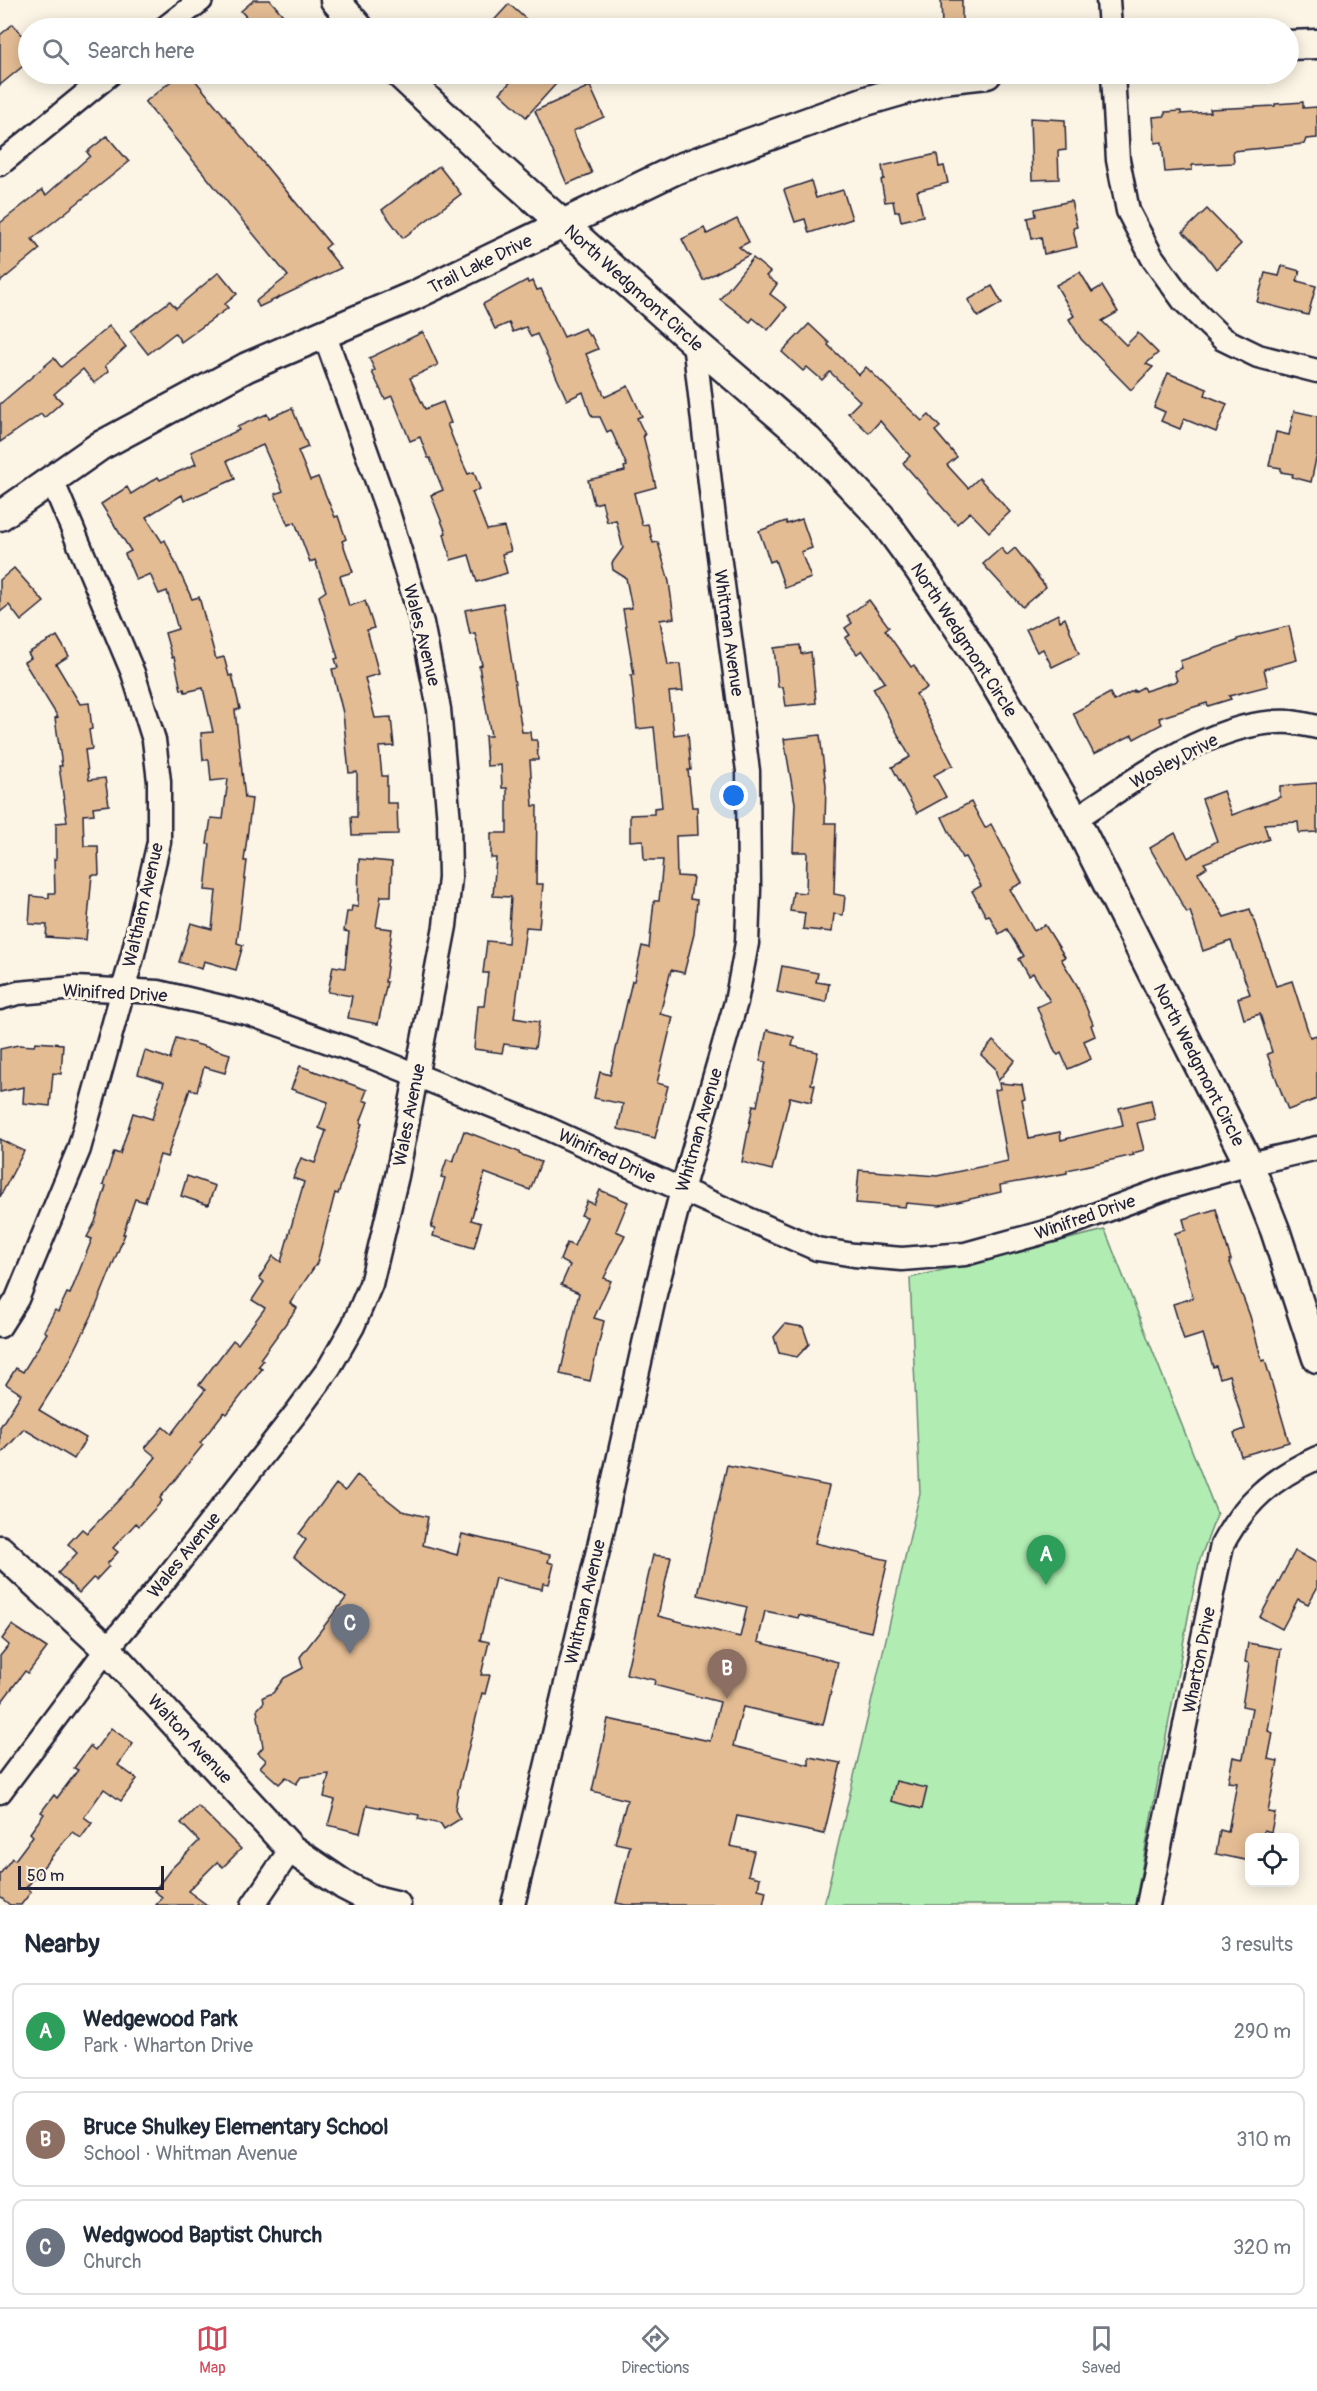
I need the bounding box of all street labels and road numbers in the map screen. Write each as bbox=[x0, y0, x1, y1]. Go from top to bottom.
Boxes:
street label: North Wedgmont Circle bbox=[559, 220, 708, 357]
street label: Trail Lake Drive bbox=[424, 229, 536, 300]
street label: North Wedgmont Circle bbox=[905, 559, 1022, 722]
street label: Whitman Avenue bbox=[708, 568, 749, 698]
street label: Wales Avenue bbox=[398, 582, 445, 689]
street label: Wosley Drive bbox=[1126, 729, 1222, 794]
street label: Waltham Avenue bbox=[118, 840, 169, 970]
street label: Winifred Drive bbox=[62, 979, 168, 1008]
street label: North Wedgmont Circle bbox=[1148, 980, 1250, 1151]
street label: Wales Avenue bbox=[388, 1062, 431, 1168]
street label: Whitman Avenue bbox=[671, 1065, 728, 1195]
street label: Winifred Drive bbox=[554, 1124, 659, 1189]
street label: Winifred Drive bbox=[1032, 1189, 1139, 1245]
street label: Wales Avenue bbox=[143, 1507, 226, 1603]
street label: Whitman Avenue bbox=[560, 1537, 611, 1667]
street label: Wharton Drive bbox=[1178, 1605, 1221, 1715]
street label: Walton Avenue bbox=[142, 1690, 237, 1789]

